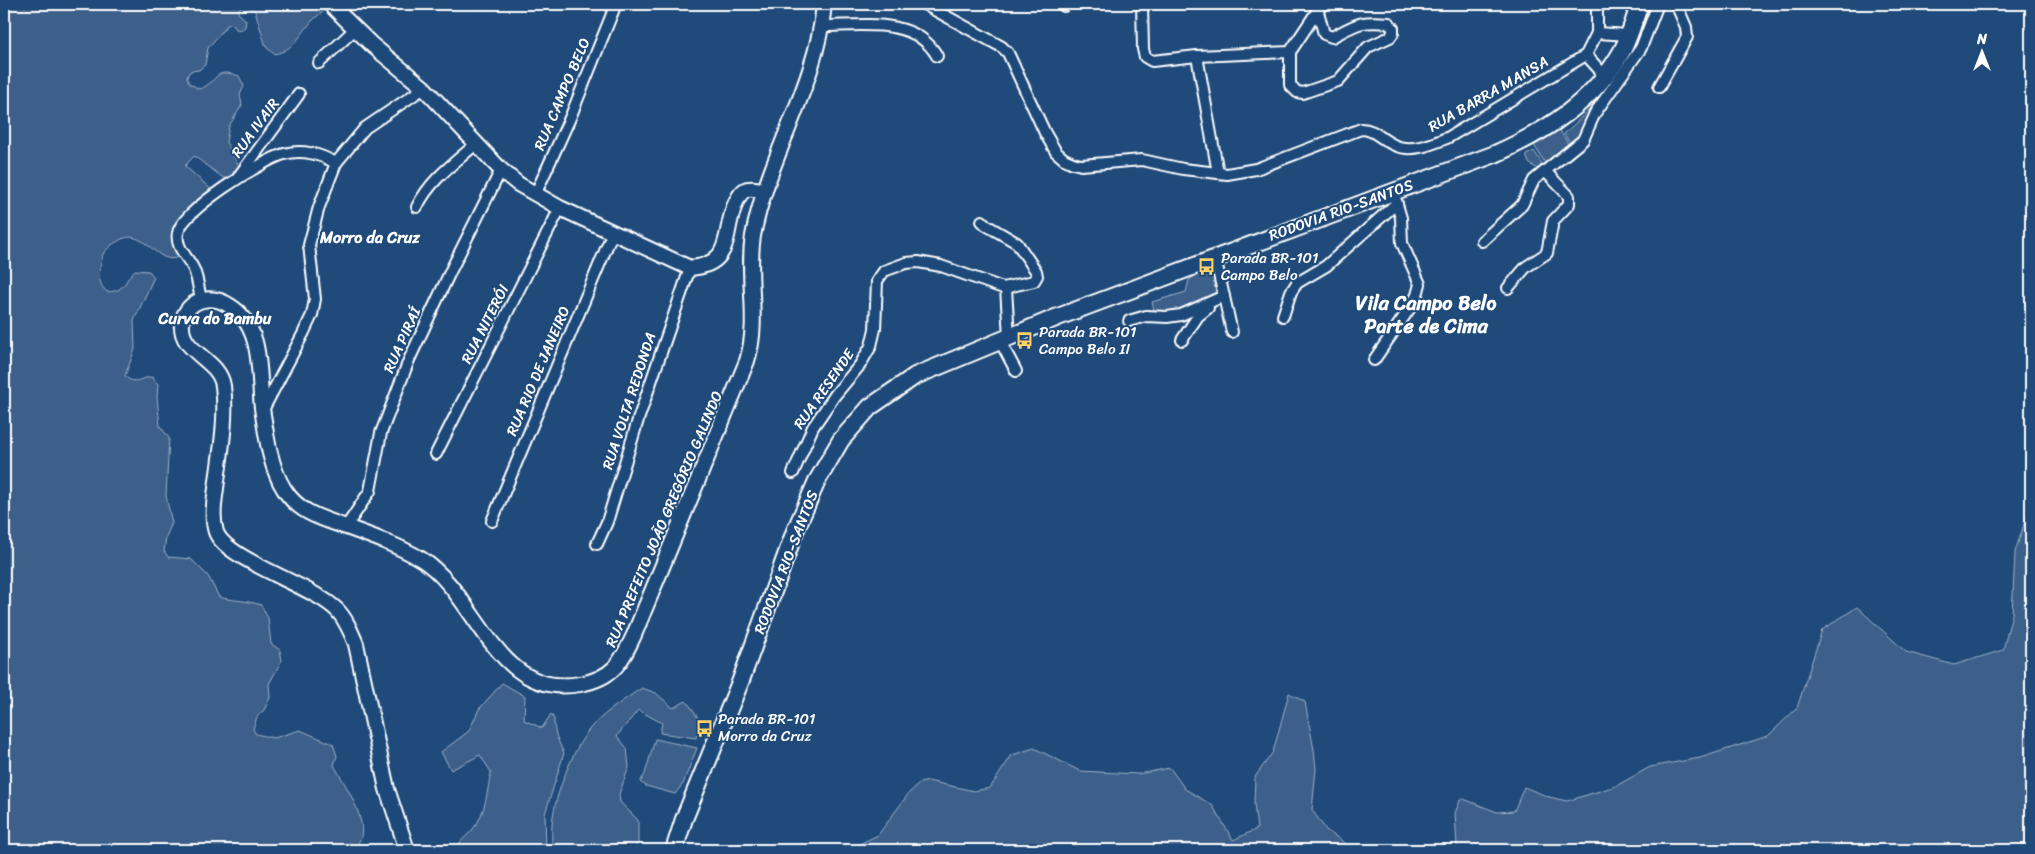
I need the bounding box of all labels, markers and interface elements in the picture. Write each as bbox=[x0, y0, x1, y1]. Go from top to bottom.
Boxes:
text: N bbox=[1976, 27, 1987, 52]
north arrow bbox=[1958, 28, 2008, 78]
street label: RUA CAMPO BELO bbox=[526, 33, 598, 155]
street label: RUA BARRA MANSA bbox=[1423, 49, 1553, 139]
street label: RUA IVAIR bbox=[224, 92, 286, 164]
street label: RODOVIA RIO-SANTOS bbox=[1265, 172, 1418, 248]
district label: Morro da Cruz bbox=[319, 223, 421, 252]
place label: Parada BR-101 Campo Belo bbox=[1221, 245, 1319, 288]
bus stop icon: Parada BR-101 Campo Belo bbox=[1197, 257, 1217, 277]
street label: RUA NITERÓI bbox=[454, 279, 516, 368]
district label: Vila Campo Belo Parte de Cima bbox=[1356, 286, 1497, 344]
street label: RUA PIRAÍ bbox=[376, 302, 429, 377]
street label: RUA RIO DE JANEIRO bbox=[499, 302, 577, 440]
district label: Curva do Bambu bbox=[158, 304, 272, 333]
place label: Parada BR-101 Campo Belo II bbox=[1039, 319, 1137, 362]
street label: RUA VOLTA REDONDA bbox=[595, 329, 663, 473]
bus stop icon: Parada BR-101 Campo Belo II bbox=[1015, 331, 1035, 351]
street label: RUA RESENDE bbox=[787, 342, 862, 435]
street label: RUA PREFEITO JOÃO GREGÓRIO GALINDO bbox=[598, 386, 730, 651]
street label: RODOVIA RIO-SANTOS bbox=[747, 486, 826, 638]
place label: Parada BR-101 Morro da Cruz bbox=[718, 706, 816, 749]
bus stop icon: Parada BR-101 Morro da Cruz bbox=[694, 718, 714, 738]

